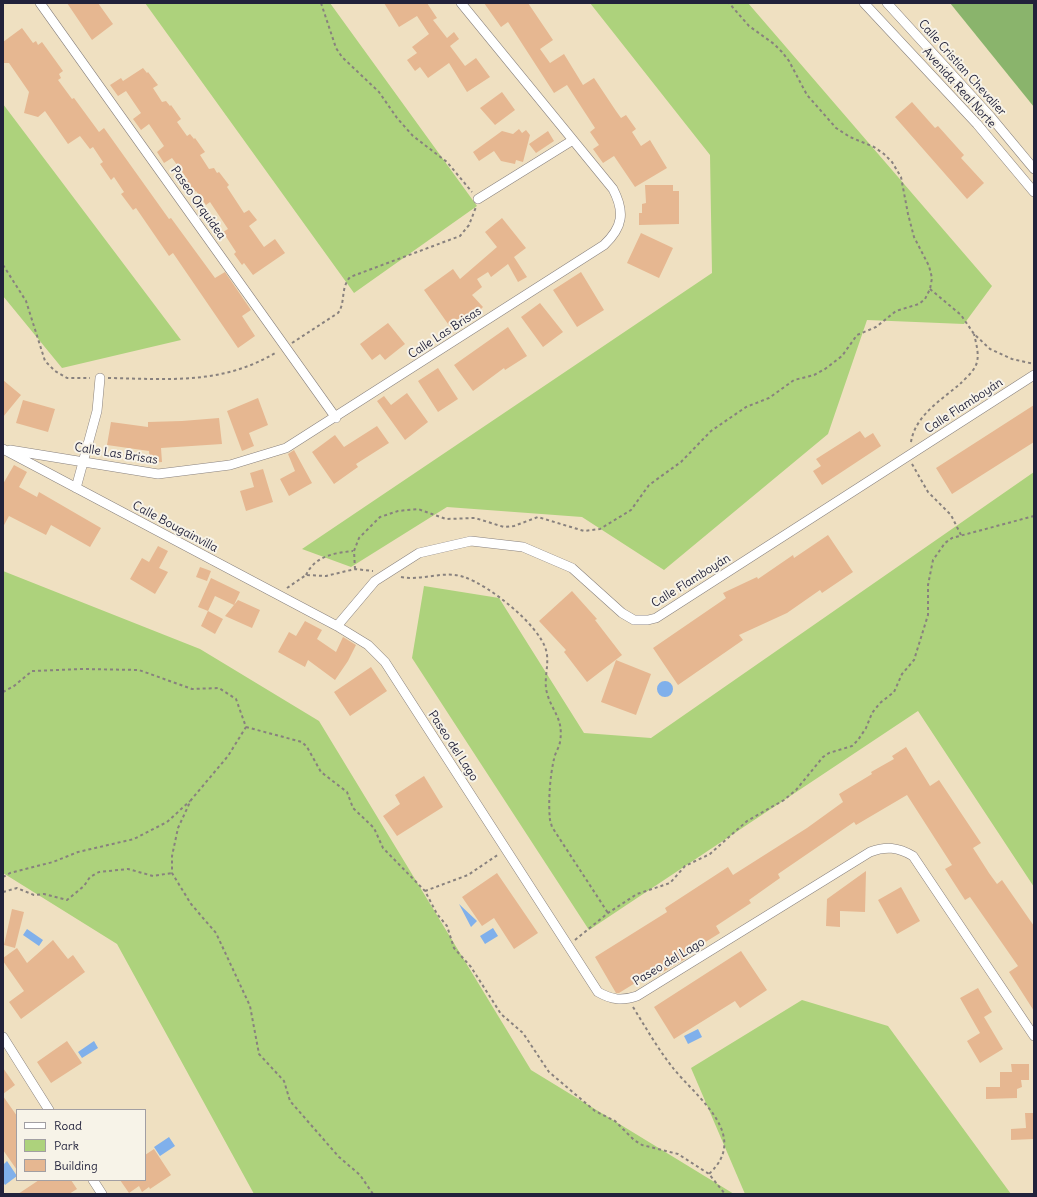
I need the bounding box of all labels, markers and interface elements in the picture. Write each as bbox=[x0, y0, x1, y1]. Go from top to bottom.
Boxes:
street label: Calle Cristian Chevalier bbox=[915, 17, 1009, 119]
street label: Avenida Real Norte bbox=[919, 45, 999, 131]
street label: Paseo Orquídea bbox=[167, 164, 229, 242]
street label: Calle Las Brisas bbox=[406, 304, 484, 362]
street label: Calle Flamboyán bbox=[922, 375, 1006, 437]
street label: Calle Las Brisas bbox=[73, 440, 159, 468]
street label: Calle Bougainvilla bbox=[130, 498, 220, 556]
street label: Calle Flamboyán bbox=[649, 551, 733, 611]
street label: Paseo del Lago bbox=[425, 708, 481, 784]
street label: Paseo del Lago bbox=[631, 935, 707, 989]
legend bbox=[16, 1109, 146, 1181]
text: Road bbox=[54, 1118, 82, 1133]
text: Park bbox=[54, 1138, 79, 1153]
text: Building bbox=[54, 1158, 98, 1173]

